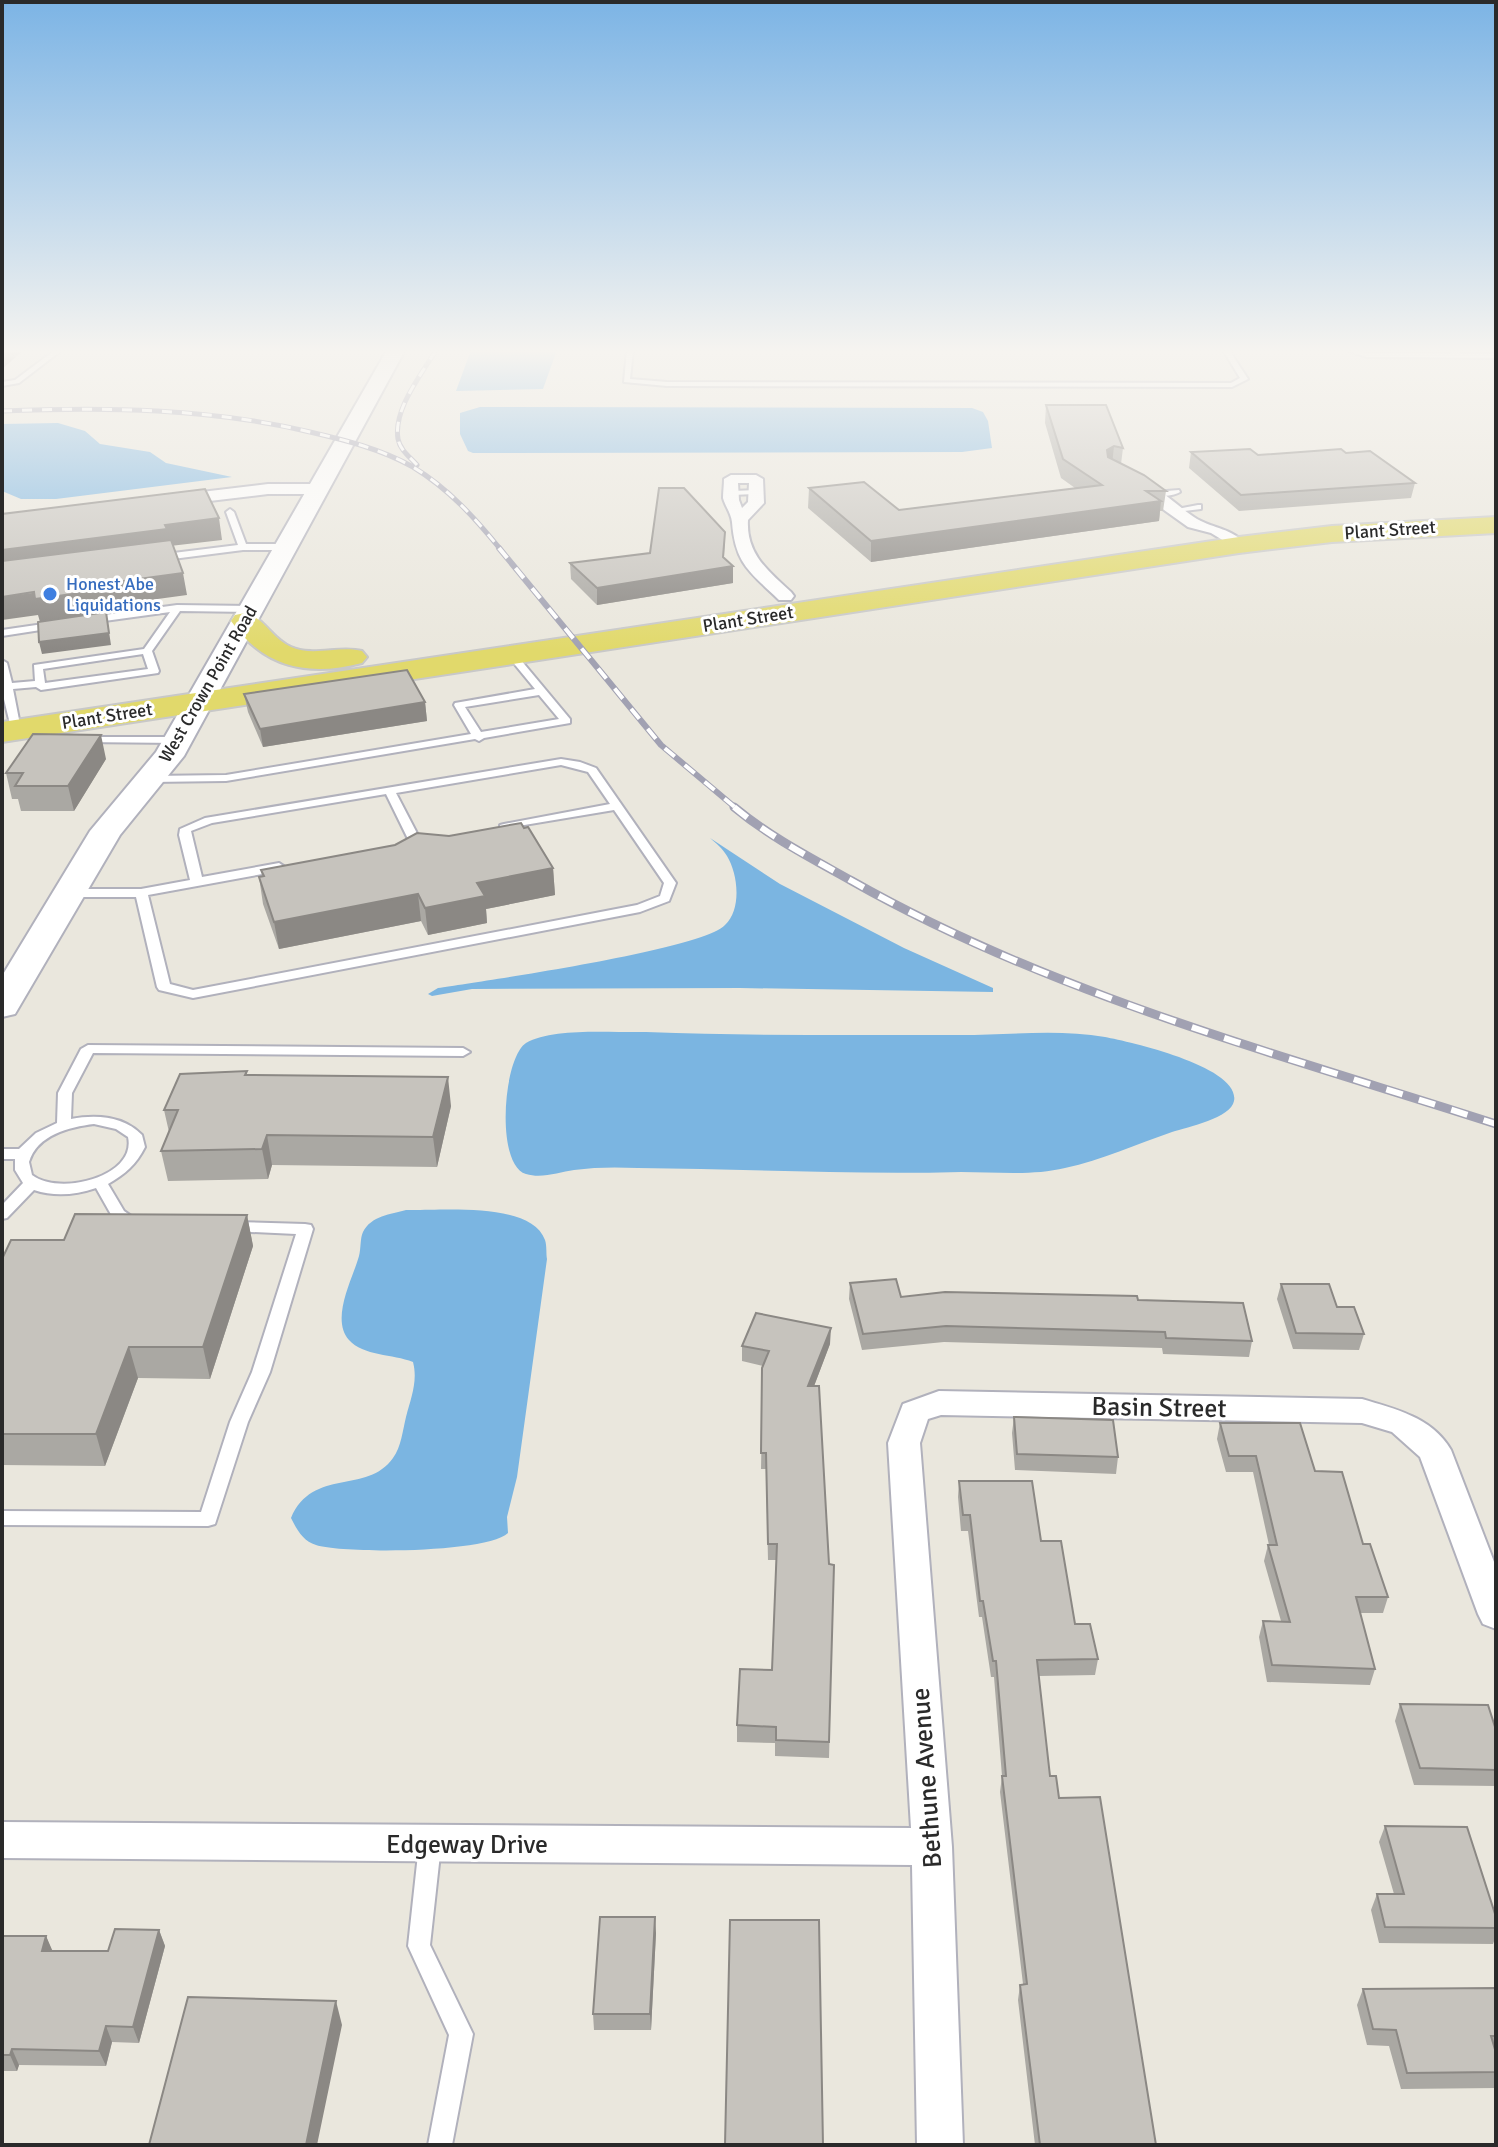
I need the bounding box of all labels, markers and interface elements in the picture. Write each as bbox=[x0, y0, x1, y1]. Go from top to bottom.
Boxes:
street label: Plant Street bbox=[1344, 516, 1436, 544]
place label: Honest Abe Liquidations bbox=[66, 573, 161, 616]
marker: Honest Abe Liquidations bbox=[41, 585, 59, 603]
street label: Plant Street bbox=[701, 601, 795, 637]
street label: West Crown Point Road bbox=[154, 602, 262, 766]
street label: Plant Street bbox=[60, 698, 154, 734]
street label: Basin Street bbox=[1091, 1391, 1227, 1425]
street label: Bethune Avenue bbox=[905, 1687, 949, 1869]
street label: Edgeway Drive bbox=[386, 1829, 548, 1861]

